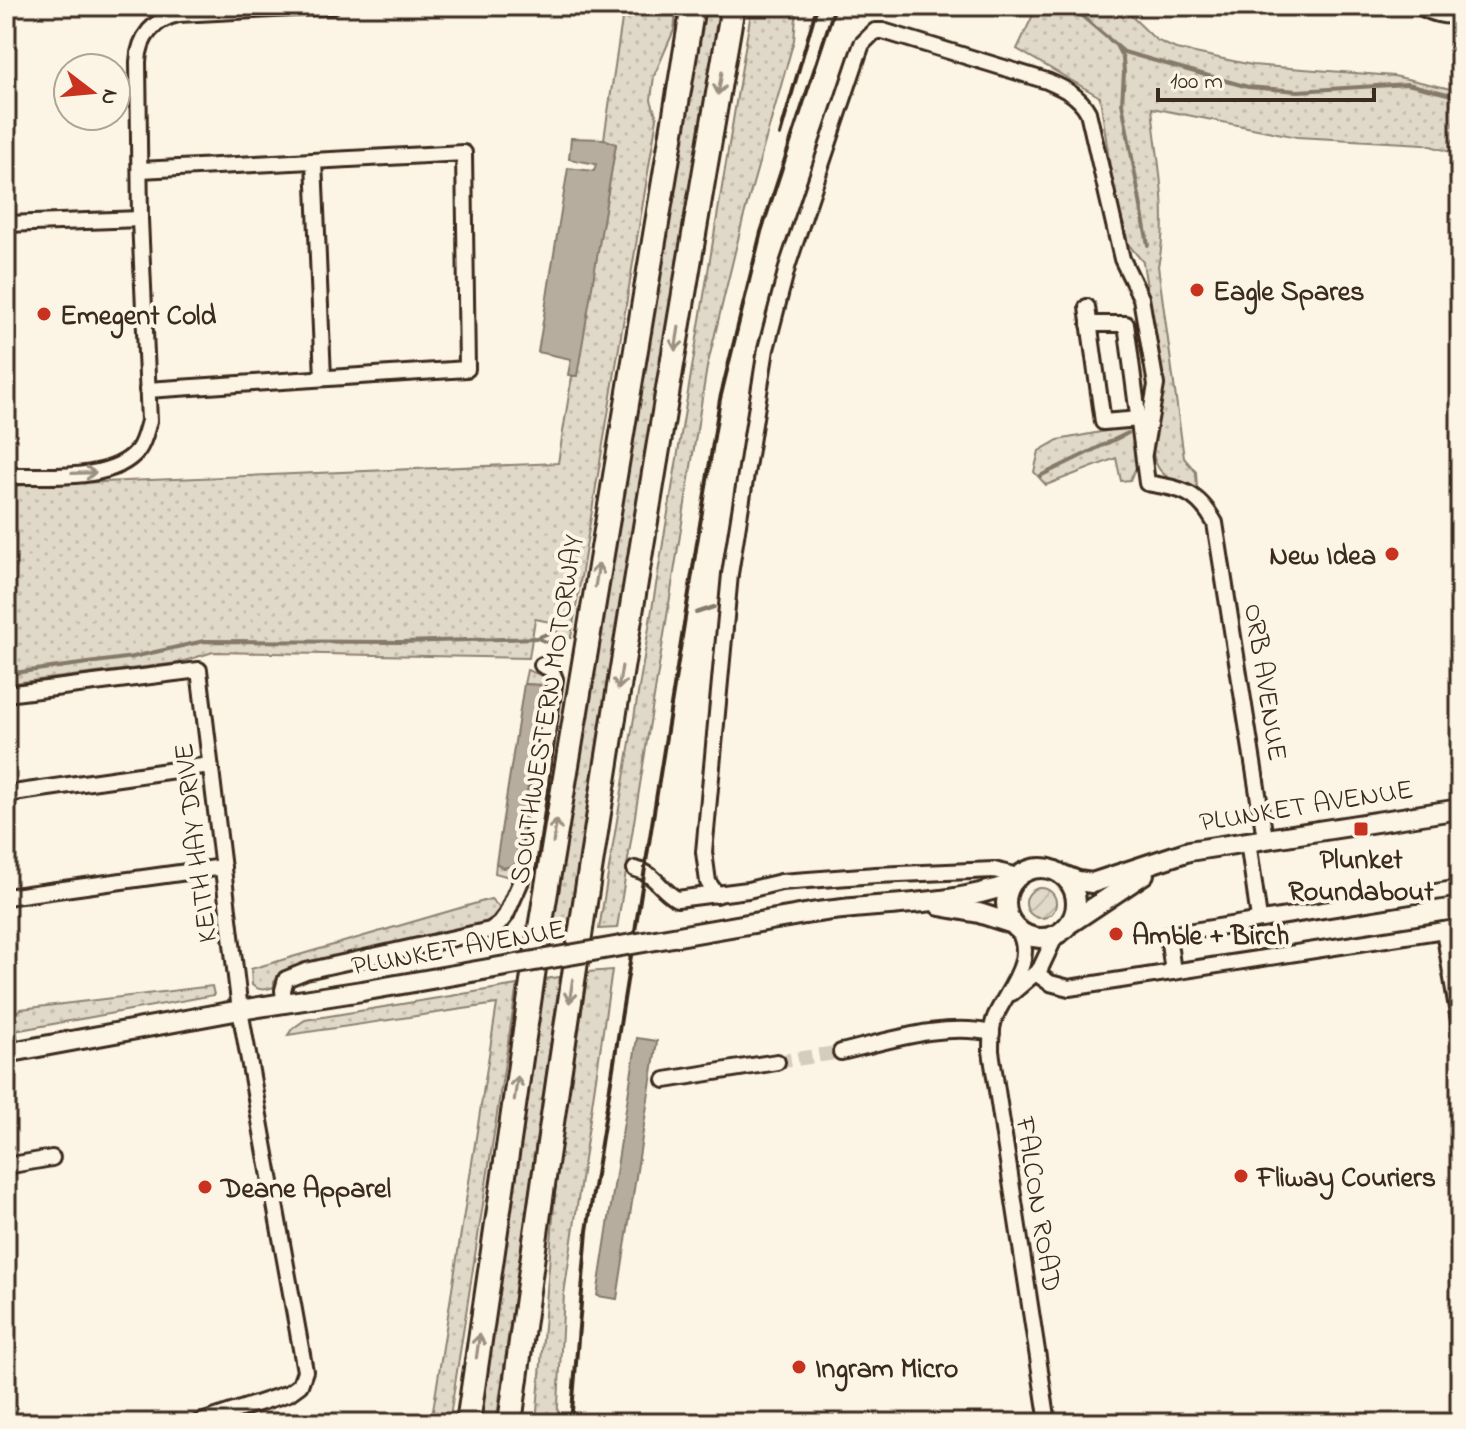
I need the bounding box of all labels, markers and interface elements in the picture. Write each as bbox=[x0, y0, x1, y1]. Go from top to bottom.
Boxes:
north arrow bbox=[52, 52, 132, 132]
scale bar bbox=[1158, 52, 1374, 102]
text: 100 m bbox=[1170, 65, 1223, 100]
one-way arrow bbox=[712, 70, 727, 95]
text: N bbox=[91, 85, 126, 108]
place label: Eagle Spares bbox=[1213, 273, 1365, 315]
marker: Eagle Spares bbox=[1188, 281, 1206, 299]
place label: Emegent Cold bbox=[60, 297, 216, 339]
marker: Emegent Cold bbox=[35, 305, 53, 323]
one-way arrow bbox=[669, 326, 684, 352]
one-way arrow bbox=[70, 465, 97, 480]
street label: SOUTHWESTERN MOTORWAY bbox=[501, 532, 596, 887]
place label: New Idea bbox=[1269, 537, 1376, 578]
marker: New Idea bbox=[1383, 545, 1401, 563]
one-way arrow bbox=[590, 563, 605, 588]
street label: ORB AVENUE bbox=[1231, 601, 1296, 764]
one-way arrow bbox=[611, 665, 626, 691]
street label: KEITH HAY DRIVE bbox=[165, 740, 230, 945]
street label: PLUNKET AVENUE bbox=[1197, 770, 1416, 845]
one-way arrow bbox=[549, 819, 564, 845]
marker: Plunket Roundabout bbox=[1352, 820, 1370, 838]
place label: Plunket Roundabout bbox=[1288, 841, 1434, 914]
street label: PLUNKET AVENUE bbox=[349, 911, 569, 988]
place label: Amble + Birch bbox=[1132, 917, 1289, 958]
marker: Amble + Birch bbox=[1107, 925, 1125, 943]
one-way arrow bbox=[563, 978, 578, 1003]
one-way arrow bbox=[509, 1076, 524, 1102]
street label: FALCON ROAD bbox=[1002, 1113, 1071, 1295]
place label: Fliway Couriers bbox=[1255, 1159, 1436, 1200]
marker: Fliway Couriers bbox=[1232, 1167, 1250, 1185]
place label: Deane Apparel bbox=[219, 1170, 392, 1211]
marker: Deane Apparel bbox=[196, 1178, 214, 1196]
one-way arrow bbox=[471, 1334, 486, 1359]
place label: Ingram Micro bbox=[815, 1350, 958, 1392]
marker: Ingram Micro bbox=[790, 1358, 808, 1376]

